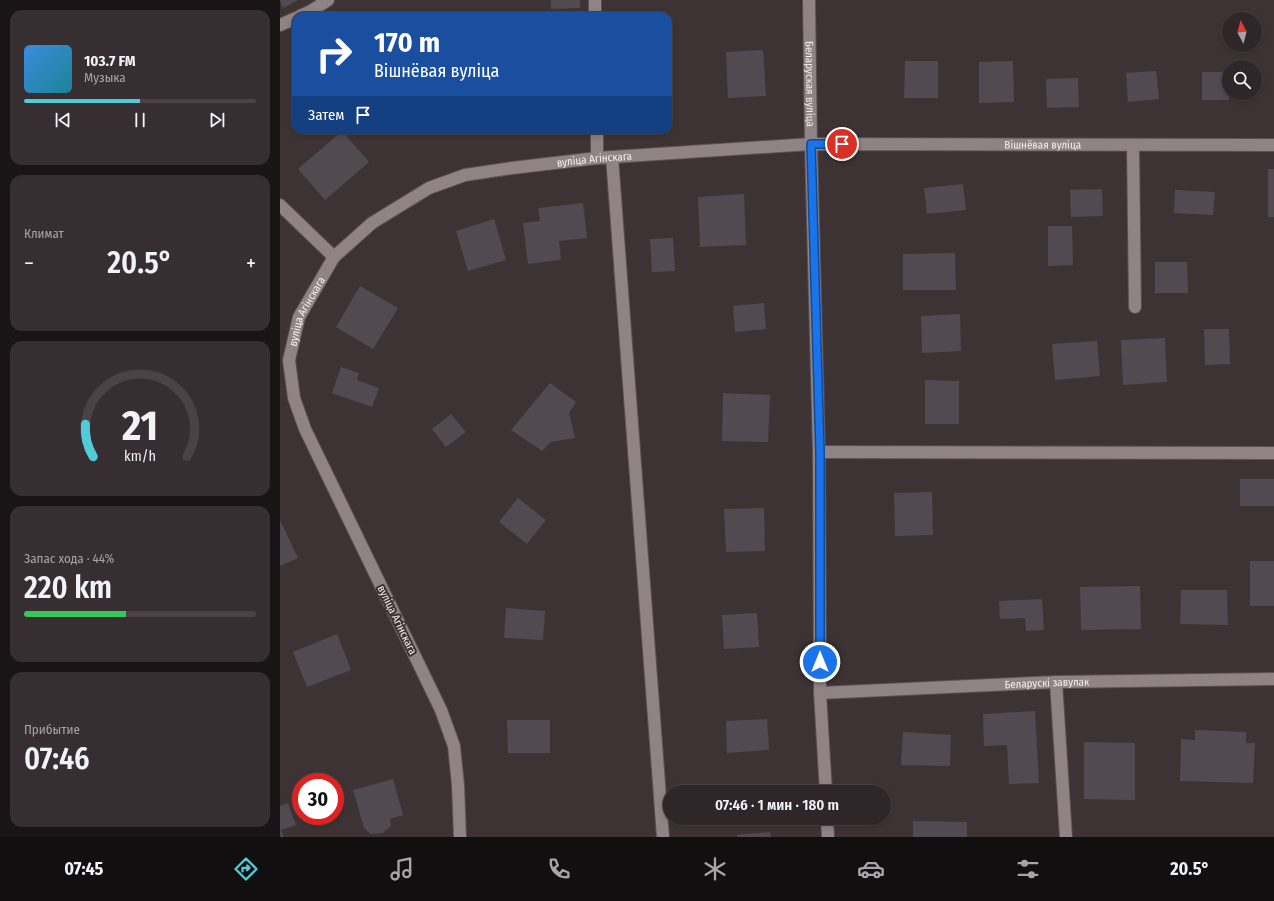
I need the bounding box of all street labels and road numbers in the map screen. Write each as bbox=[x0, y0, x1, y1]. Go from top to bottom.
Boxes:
street label: Беларуская вуліца bbox=[803, 41, 817, 127]
street label: Вішнёвая вуліца bbox=[1004, 138, 1081, 151]
street label: вуліца Агінскага bbox=[556, 149, 632, 169]
street label: вуліца Агінскага bbox=[286, 274, 328, 348]
street label: вуліца Агінскага bbox=[375, 583, 419, 657]
street label: Беларускі завулак bbox=[1004, 675, 1090, 691]

